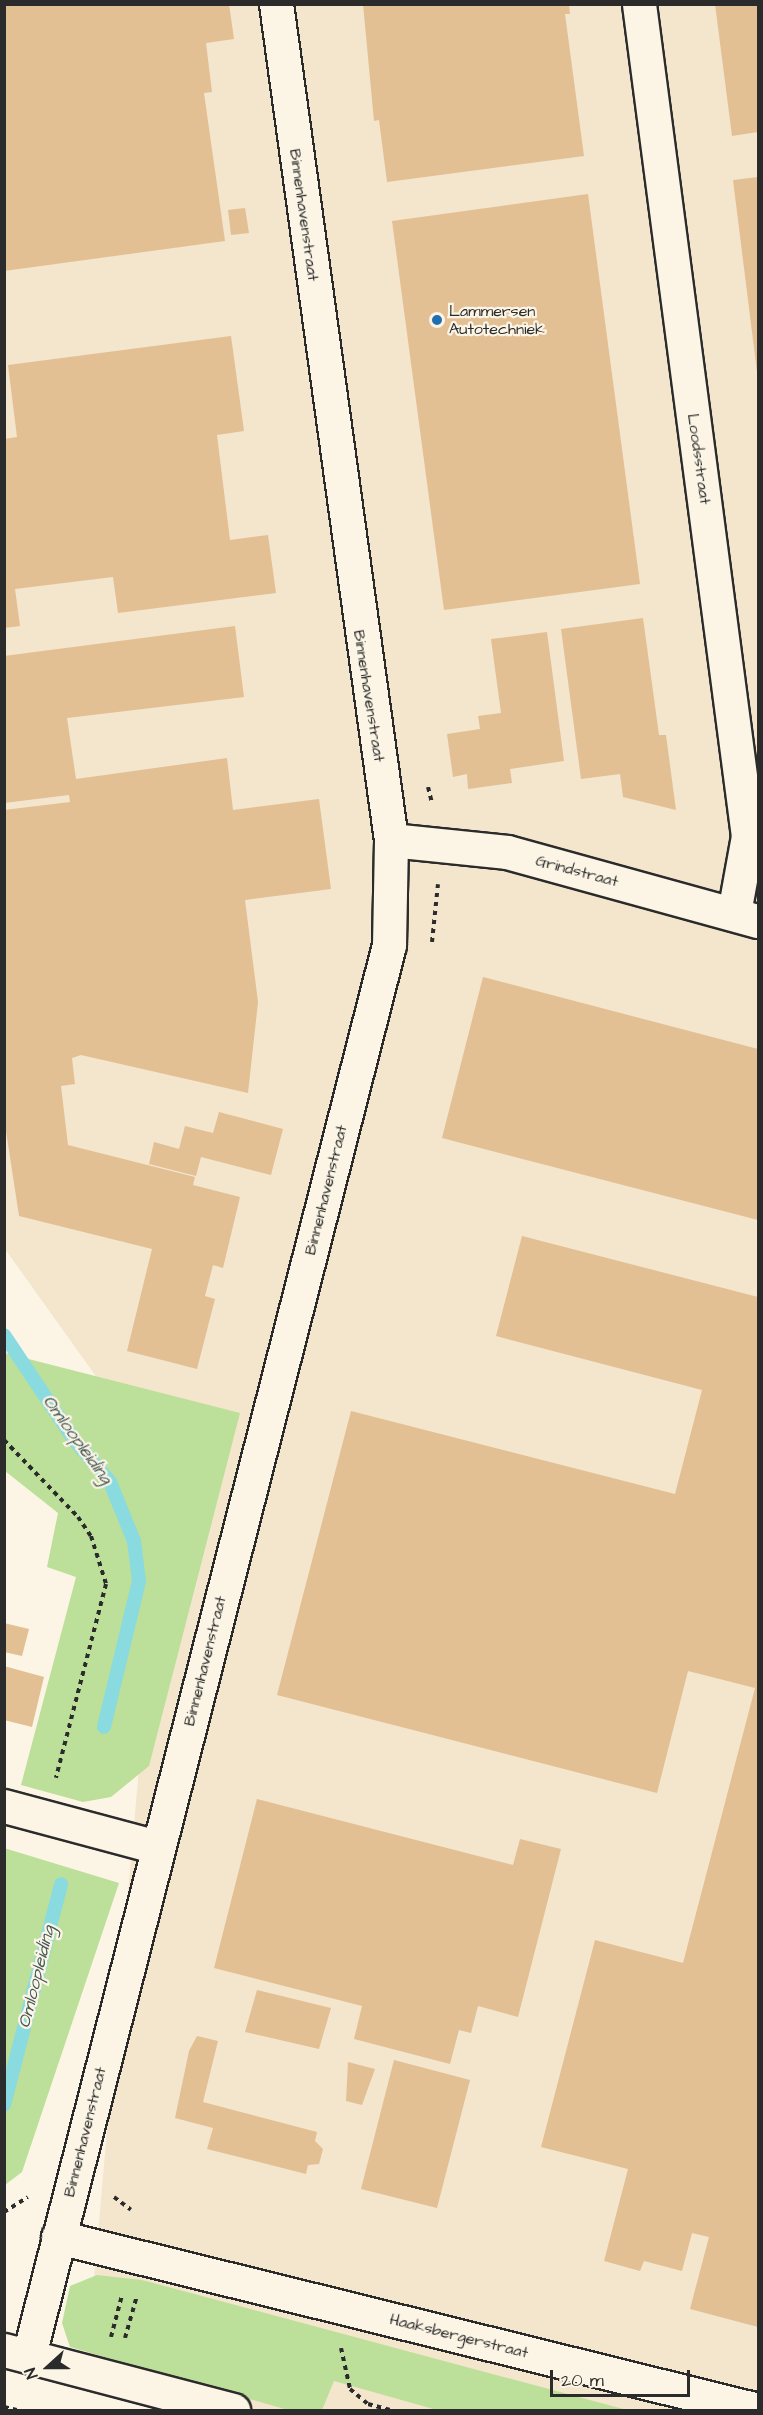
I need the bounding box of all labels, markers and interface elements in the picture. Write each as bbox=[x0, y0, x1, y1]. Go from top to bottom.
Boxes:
street label: Binnenhavenstraat bbox=[285, 148, 323, 282]
place label: Lammersen Autotechniek bbox=[449, 301, 545, 339]
marker: Lammersen Autotechniek bbox=[430, 313, 444, 327]
street label: Loodsstraat bbox=[683, 412, 715, 506]
street label: Binnenhavenstraat bbox=[349, 629, 389, 763]
street label: Grindstraat bbox=[534, 851, 620, 891]
street label: Binnenhavenstraat bbox=[301, 1123, 351, 1257]
water label: Omloopleiding bbox=[37, 1391, 117, 1489]
street label: Binnenhavenstraat bbox=[180, 1594, 230, 1728]
water label: Omloopleiding bbox=[14, 1924, 60, 2030]
street label: Binnenhavenstraat bbox=[60, 2065, 110, 2199]
street label: Haaksbergerstraat bbox=[388, 2309, 530, 2363]
north arrow bbox=[18, 2337, 78, 2397]
scale bar bbox=[553, 2358, 692, 2396]
text: N bbox=[19, 2365, 43, 2382]
text: 20 m bbox=[561, 2368, 604, 2393]

